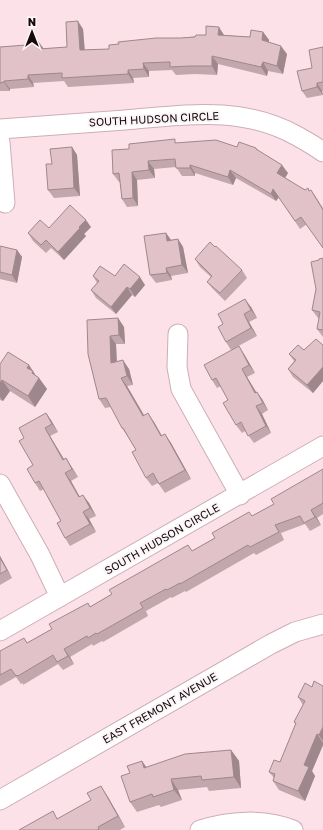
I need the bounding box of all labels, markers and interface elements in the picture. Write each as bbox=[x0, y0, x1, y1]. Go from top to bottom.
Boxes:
north arrow bbox=[12, 12, 52, 52]
text: N bbox=[28, 15, 36, 28]
street label: SOUTH HUDSON CIRCLE bbox=[89, 109, 220, 128]
street label: SOUTH HUDSON CIRCLE bbox=[102, 500, 222, 577]
street label: EAST FREMONT AVENUE bbox=[100, 669, 220, 746]

